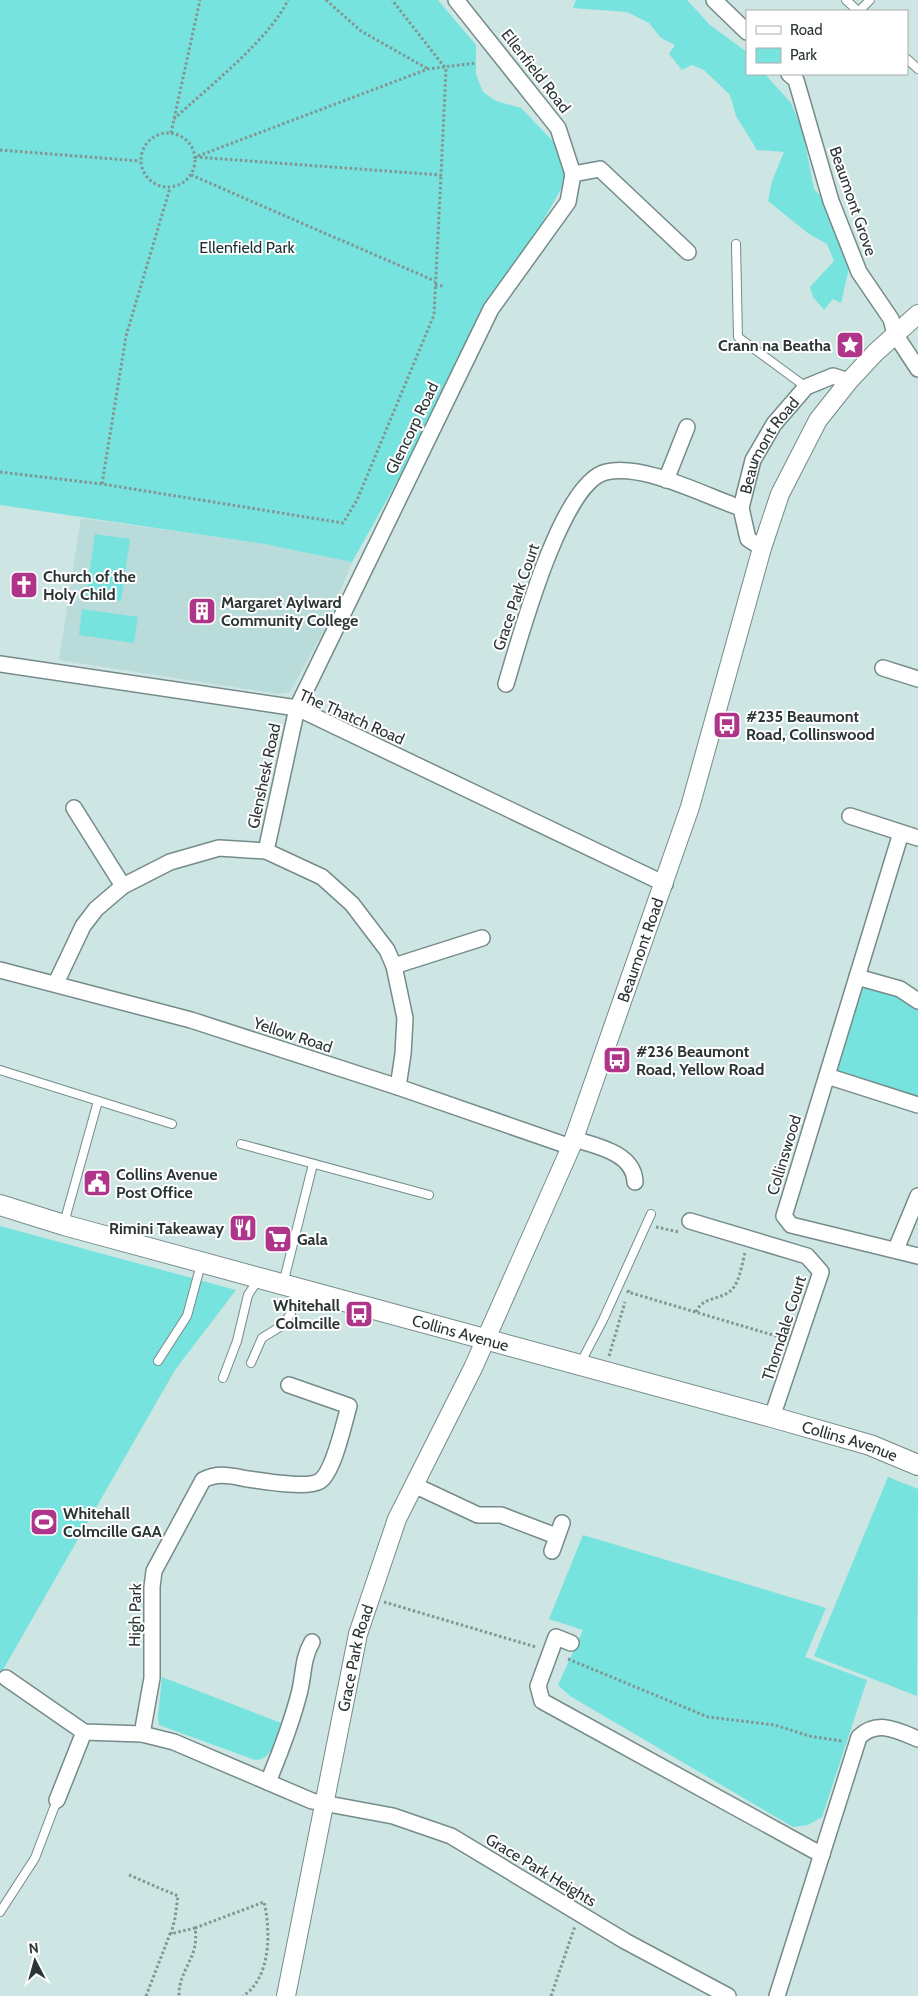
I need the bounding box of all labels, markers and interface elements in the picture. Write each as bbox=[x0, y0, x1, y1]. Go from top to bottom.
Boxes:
legend bbox=[746, 10, 908, 75]
text: Road bbox=[790, 21, 823, 39]
street label: Ellenfield Road bbox=[497, 25, 575, 117]
text: Park bbox=[790, 46, 817, 64]
street label: Beaumont Grove bbox=[825, 144, 881, 258]
park label: Ellenfield Park bbox=[199, 238, 295, 257]
place icon: Crann na Beatha bbox=[835, 330, 865, 360]
place label: Crann na Beatha bbox=[718, 336, 831, 355]
street label: Glencorp Road bbox=[382, 379, 442, 477]
street label: Beaumont Road bbox=[735, 393, 803, 496]
street label: Grace Park Court bbox=[489, 540, 543, 653]
place label: Church of the Holy Child bbox=[43, 567, 136, 604]
church icon: Church of the Holy Child bbox=[9, 570, 39, 600]
place label: Margaret Aylward Community College bbox=[221, 593, 358, 630]
building icon: Margaret Aylward Community College bbox=[187, 596, 217, 626]
street label: The Thatch Road bbox=[296, 685, 408, 749]
place label: #235 Beaumont Road, Collinswood bbox=[746, 707, 875, 744]
bus stop icon: #235 Beaumont Road, Collinswood bbox=[712, 710, 742, 740]
street label: Glenshesk Road bbox=[244, 722, 284, 830]
street label: Beaumont Road bbox=[613, 895, 667, 1005]
street label: Yellow Road bbox=[250, 1013, 335, 1057]
place label: #236 Beaumont Road, Yellow Road bbox=[636, 1042, 764, 1079]
bus stop icon: #236 Beaumont Road, Yellow Road bbox=[602, 1045, 632, 1075]
street label: Collinswood bbox=[763, 1113, 805, 1197]
place label: Collins Avenue Post Office bbox=[116, 1165, 217, 1202]
public building icon: Collins Avenue Post Office bbox=[82, 1168, 112, 1198]
restaurant icon: Rimini Takeaway bbox=[228, 1213, 258, 1243]
place label: Rimini Takeaway bbox=[109, 1219, 224, 1238]
supermarket icon: Gala bbox=[263, 1224, 293, 1254]
place label: Gala bbox=[297, 1230, 328, 1249]
street label: Thorndale Court bbox=[758, 1273, 810, 1383]
place label: Whitehall Colmcille bbox=[273, 1296, 340, 1333]
bus stop icon: Whitehall Colmcille bbox=[344, 1299, 374, 1329]
street label: Collins Avenue bbox=[410, 1310, 511, 1355]
street label: Collins Avenue bbox=[800, 1417, 901, 1465]
place label: Whitehall Colmcille GAA bbox=[63, 1504, 162, 1541]
sports icon: Whitehall Colmcille GAA bbox=[29, 1507, 59, 1537]
street label: High Park bbox=[125, 1582, 145, 1647]
street label: Grace Park Road bbox=[333, 1602, 377, 1713]
street label: Grace Park Heights bbox=[482, 1829, 600, 1911]
north arrow bbox=[10, 1936, 60, 1986]
text: N bbox=[28, 1939, 40, 1958]

